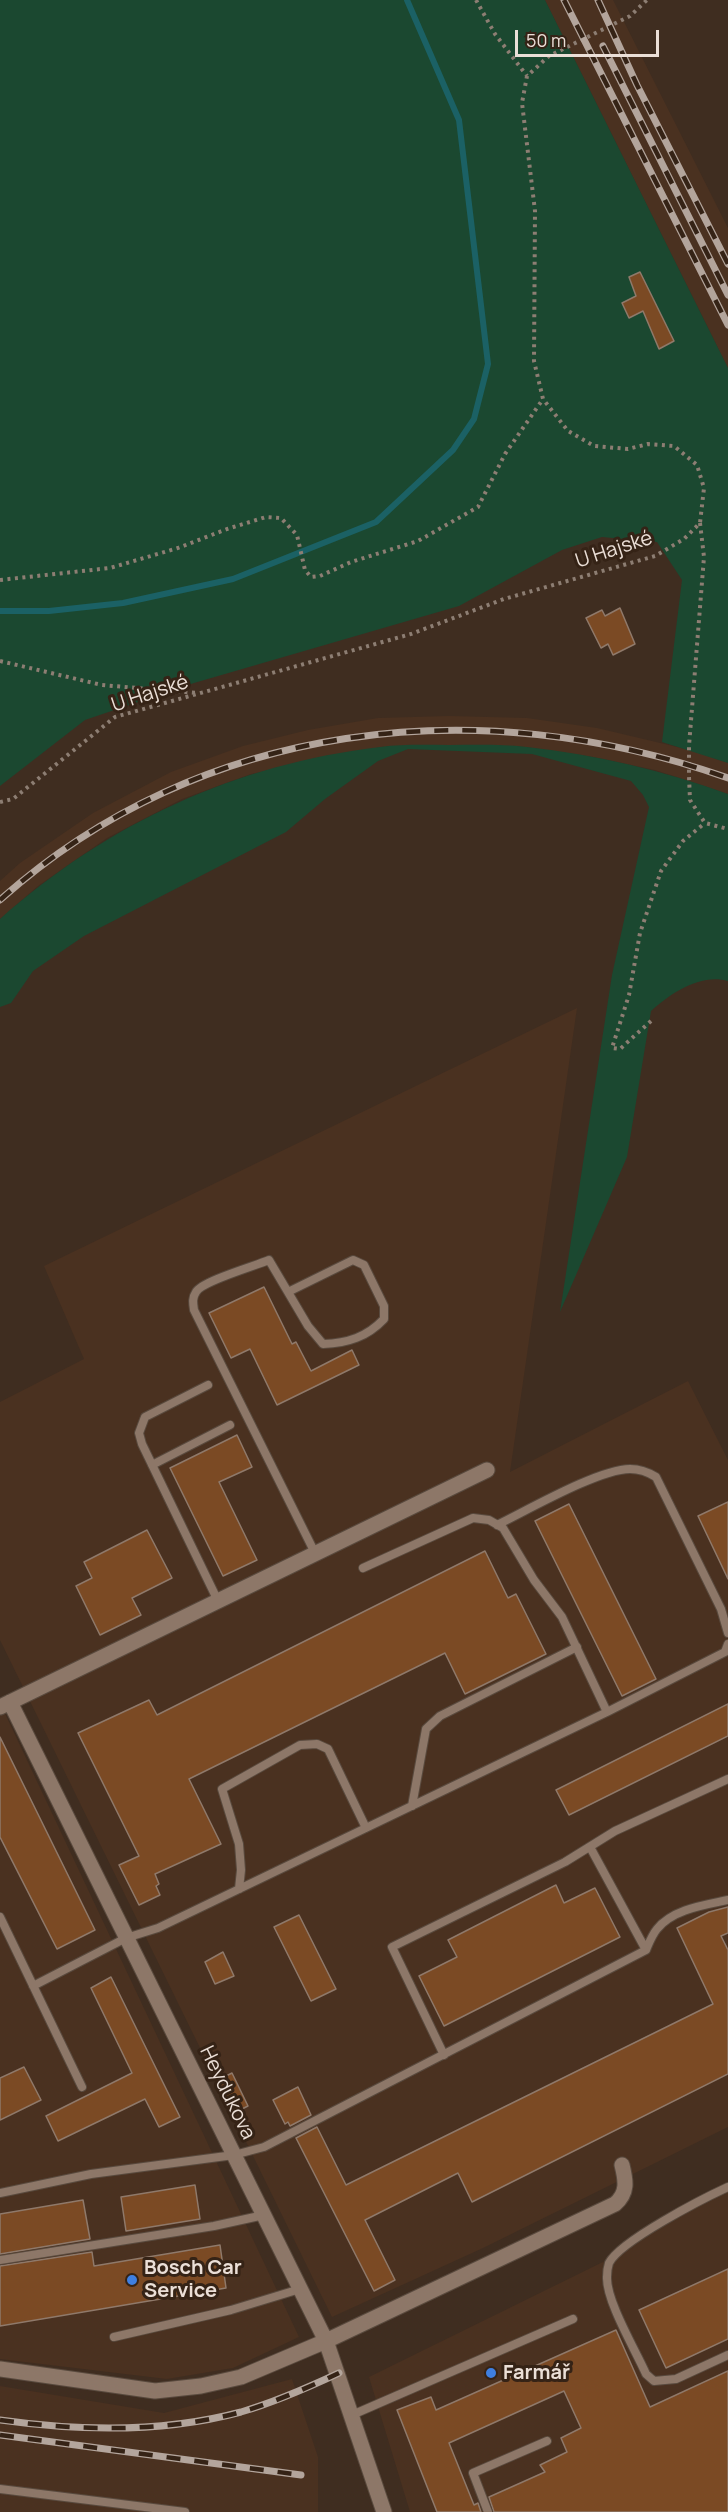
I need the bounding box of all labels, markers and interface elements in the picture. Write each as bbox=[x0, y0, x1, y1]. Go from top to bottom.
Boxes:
scale bar bbox=[518, 18, 662, 56]
text: 50 m bbox=[526, 28, 566, 52]
street label: U Hajské bbox=[572, 526, 656, 574]
street label: U Hajské bbox=[108, 670, 192, 718]
street label: Heydukova bbox=[194, 2042, 260, 2144]
place label: Bosch Car Service bbox=[144, 2256, 242, 2303]
marker: Bosch Car Service bbox=[125, 2273, 139, 2287]
place label: Farmář bbox=[503, 2361, 570, 2385]
marker: Farmář bbox=[484, 2366, 498, 2380]

